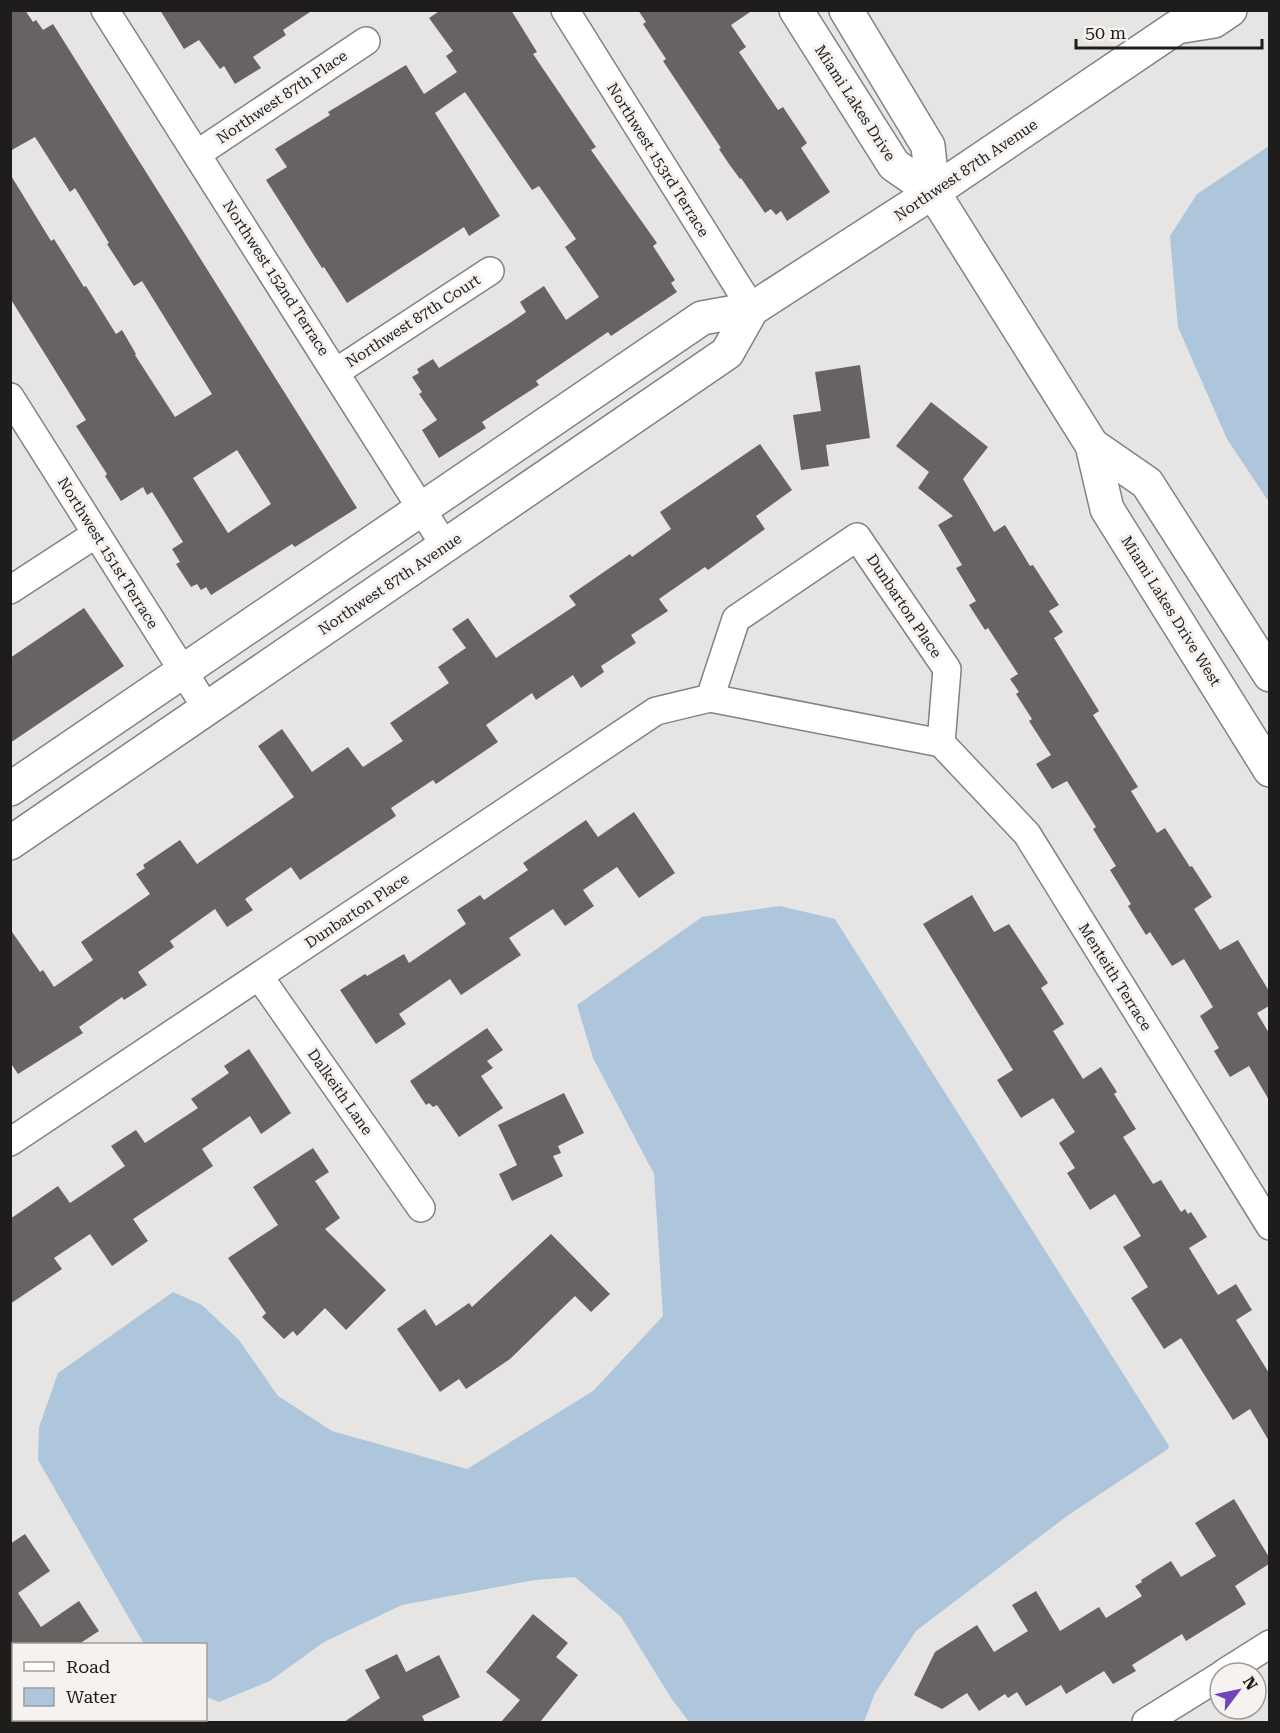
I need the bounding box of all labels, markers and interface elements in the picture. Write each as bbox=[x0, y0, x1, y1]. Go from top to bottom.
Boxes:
scale bar bbox=[1076, 12, 1262, 50]
text: 50 m bbox=[1085, 22, 1126, 43]
street label: Miami Lakes Drive bbox=[811, 42, 899, 164]
street label: Northwest 87th Place bbox=[213, 46, 351, 148]
street label: Northwest 153rd Terrace bbox=[603, 80, 713, 240]
street label: Northwest 87th Avenue bbox=[891, 115, 1041, 225]
street label: Northwest 152nd Terrace bbox=[219, 197, 333, 359]
street label: Northwest 87th Court bbox=[342, 271, 484, 371]
street label: Northwest 151st Terrace bbox=[54, 474, 162, 632]
street label: Northwest 87th Avenue bbox=[315, 529, 465, 639]
street label: Miami Lakes Drive West bbox=[1117, 533, 1225, 690]
street label: Dunbarton Place bbox=[863, 551, 945, 661]
street label: Dunbarton Place bbox=[302, 870, 412, 952]
street label: Menteith Terrace bbox=[1075, 920, 1155, 1034]
street label: Dalkeith Lane bbox=[304, 1045, 376, 1139]
legend bbox=[12, 1643, 207, 1721]
text: Road bbox=[66, 1656, 111, 1677]
north arrow bbox=[1208, 1661, 1268, 1721]
text: N bbox=[1239, 1673, 1262, 1694]
text: Water bbox=[66, 1686, 117, 1707]

